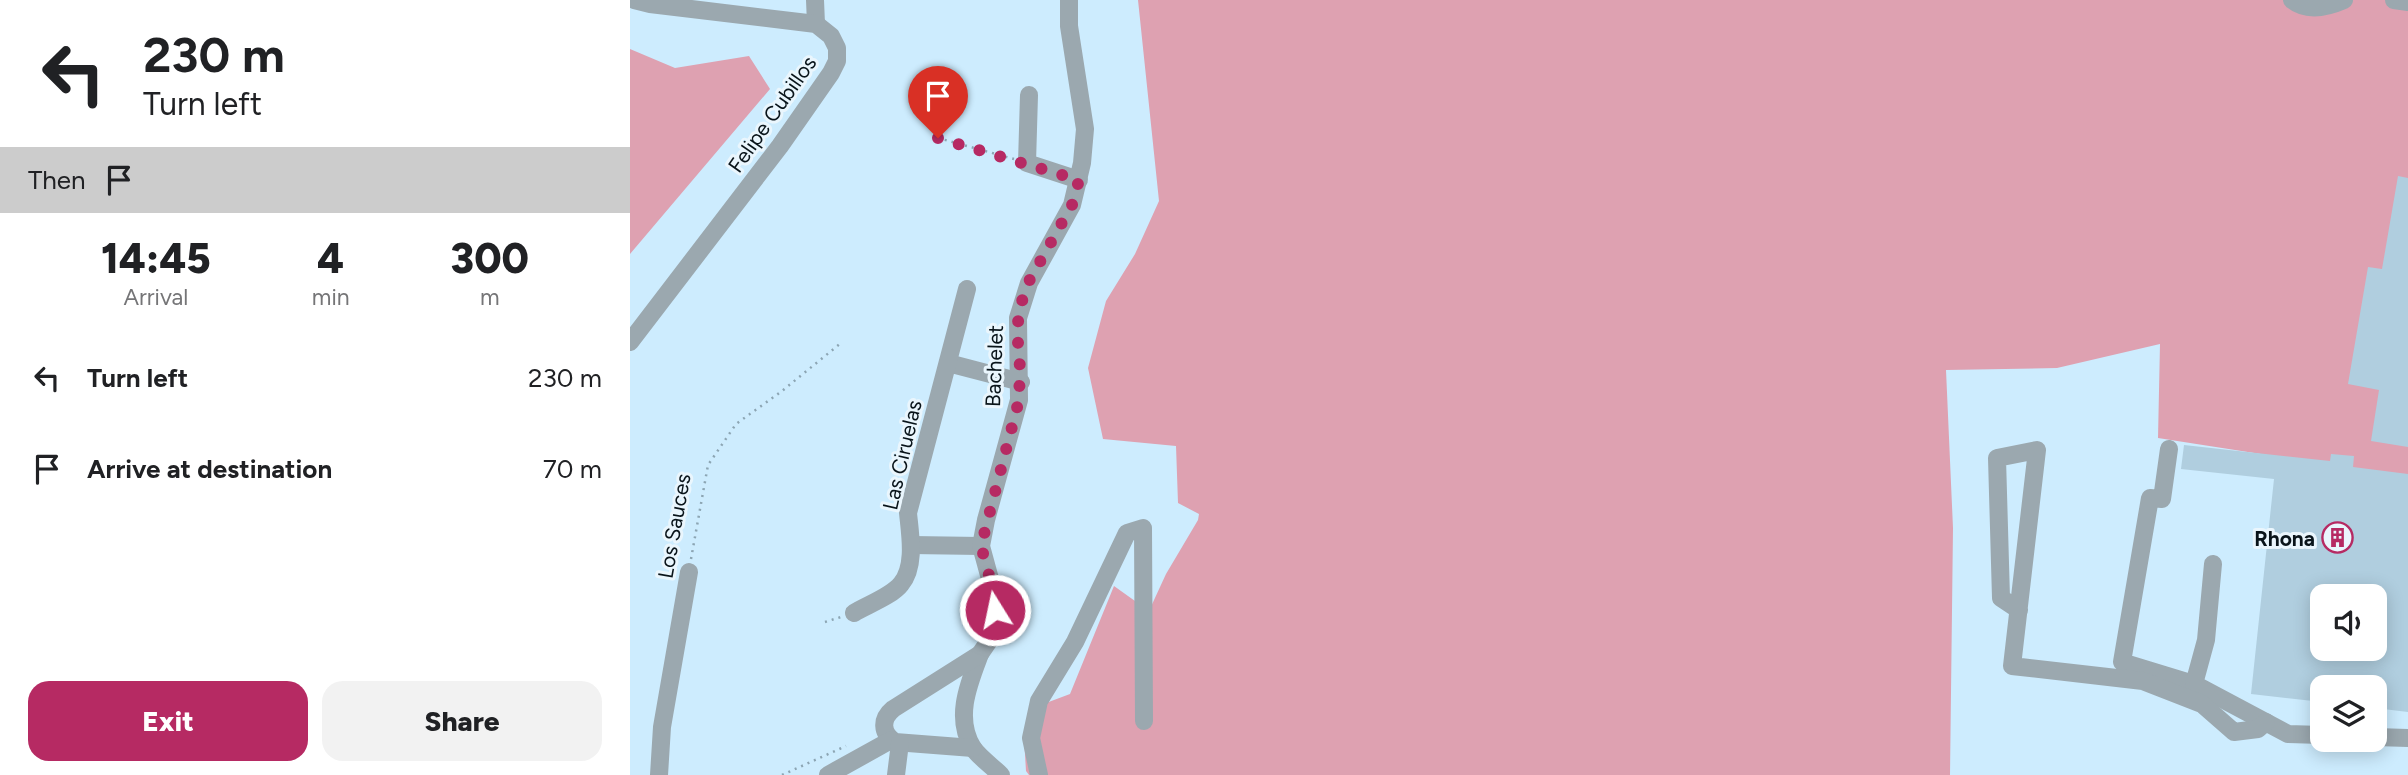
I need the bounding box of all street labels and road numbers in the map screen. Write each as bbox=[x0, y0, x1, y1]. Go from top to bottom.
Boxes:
street label: Felipe Cubillos bbox=[723, 51, 821, 177]
street label: Bachelet bbox=[980, 324, 1008, 407]
street label: Las Ciruelas bbox=[877, 398, 927, 512]
street label: Los Sauces bbox=[652, 472, 696, 580]

